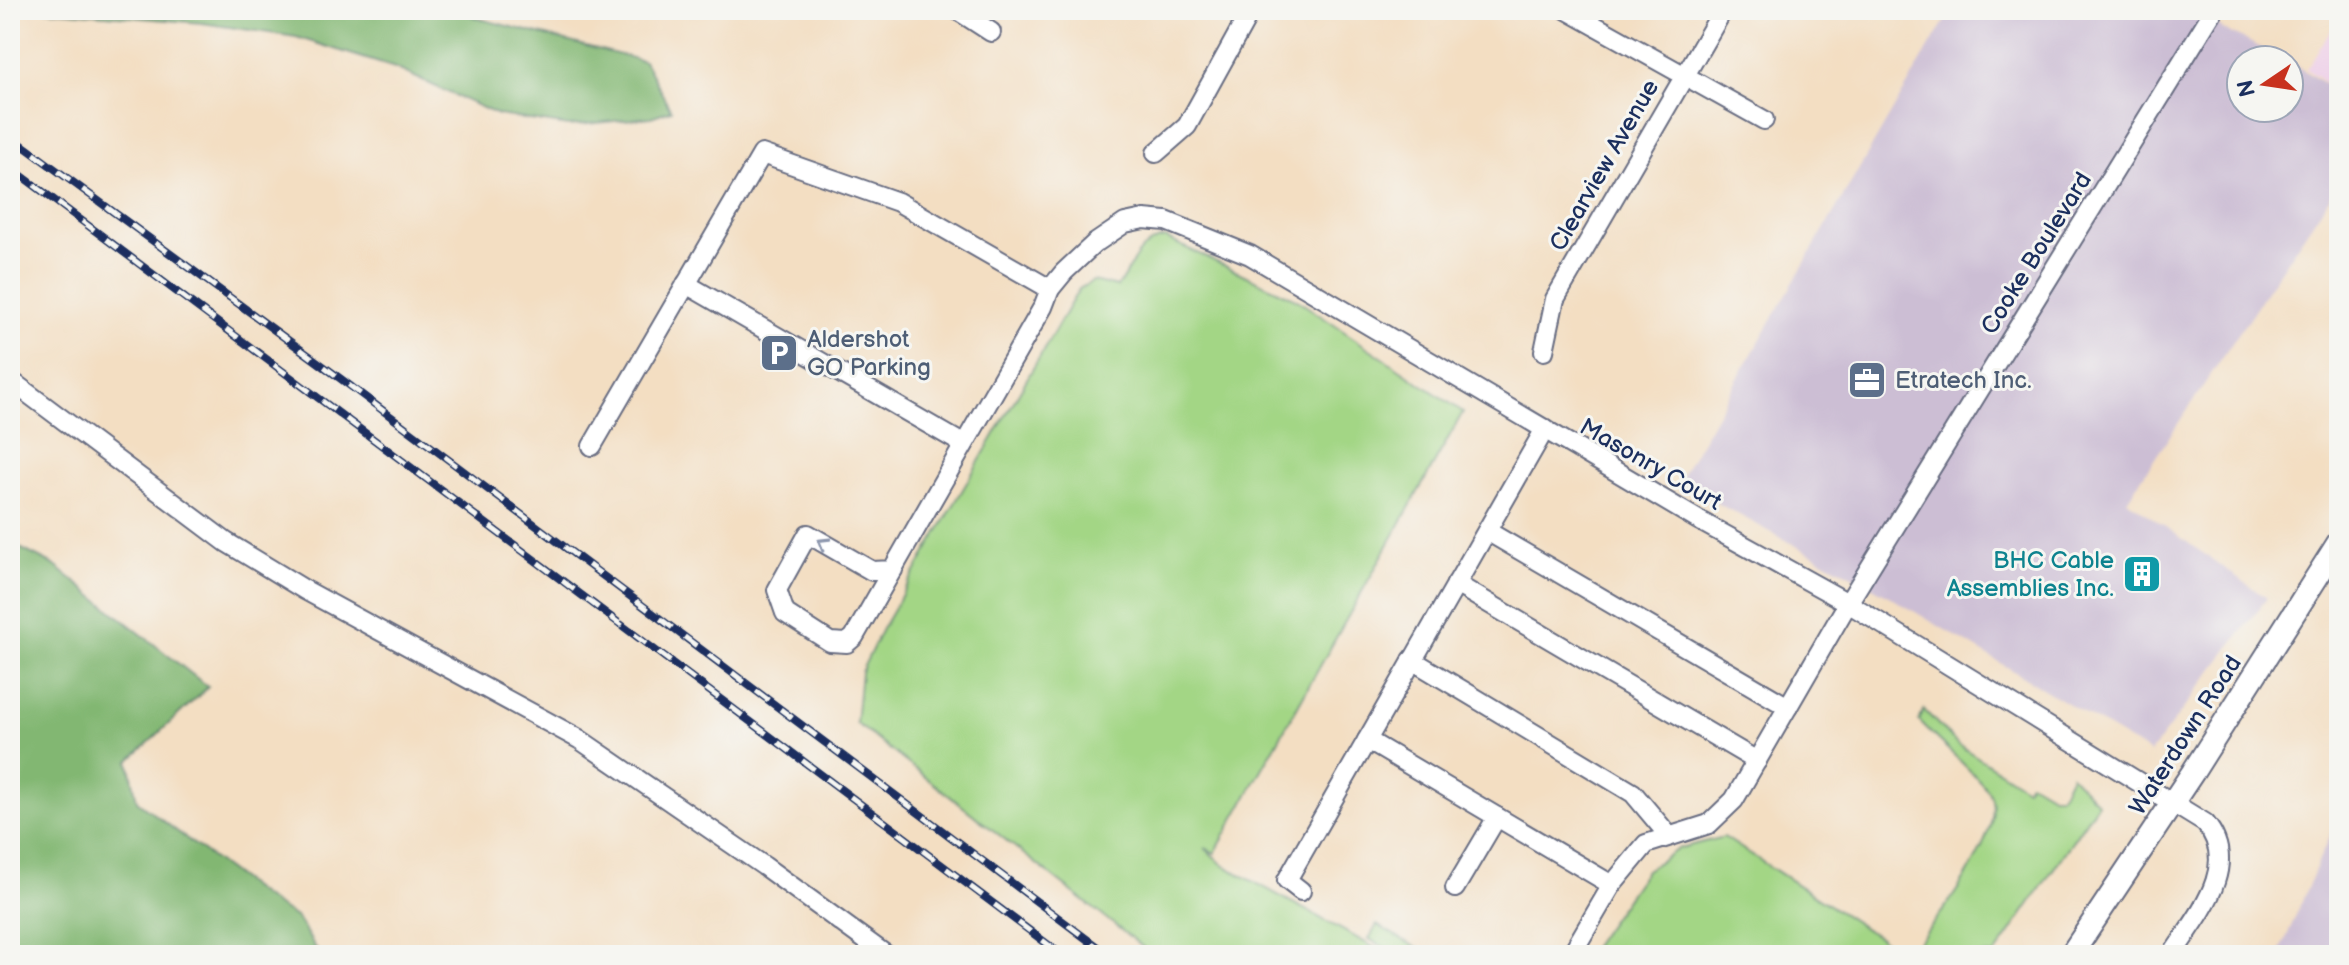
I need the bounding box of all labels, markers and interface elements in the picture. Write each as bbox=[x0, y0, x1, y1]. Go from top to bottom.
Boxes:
north arrow bbox=[2225, 44, 2305, 124]
street label: Clearview Avenue bbox=[1544, 74, 1665, 256]
text: N bbox=[2232, 77, 2262, 99]
street label: Cooke Boulevard bbox=[1975, 167, 2098, 340]
place label: Aldershot GO Parking bbox=[807, 325, 931, 382]
parking icon: Aldershot GO Parking bbox=[758, 332, 800, 374]
office icon: Etratech Inc. bbox=[1846, 359, 1888, 401]
place label: Etratech Inc. bbox=[1895, 366, 2032, 395]
street label: Masonry Court bbox=[1575, 412, 1727, 517]
one-way arrow bbox=[817, 537, 832, 552]
place label: BHC Cable Assemblies Inc. bbox=[1947, 546, 2114, 603]
building icon: BHC Cable Assemblies Inc. bbox=[2121, 553, 2163, 595]
street label: Waterdown Road bbox=[2123, 650, 2248, 821]

